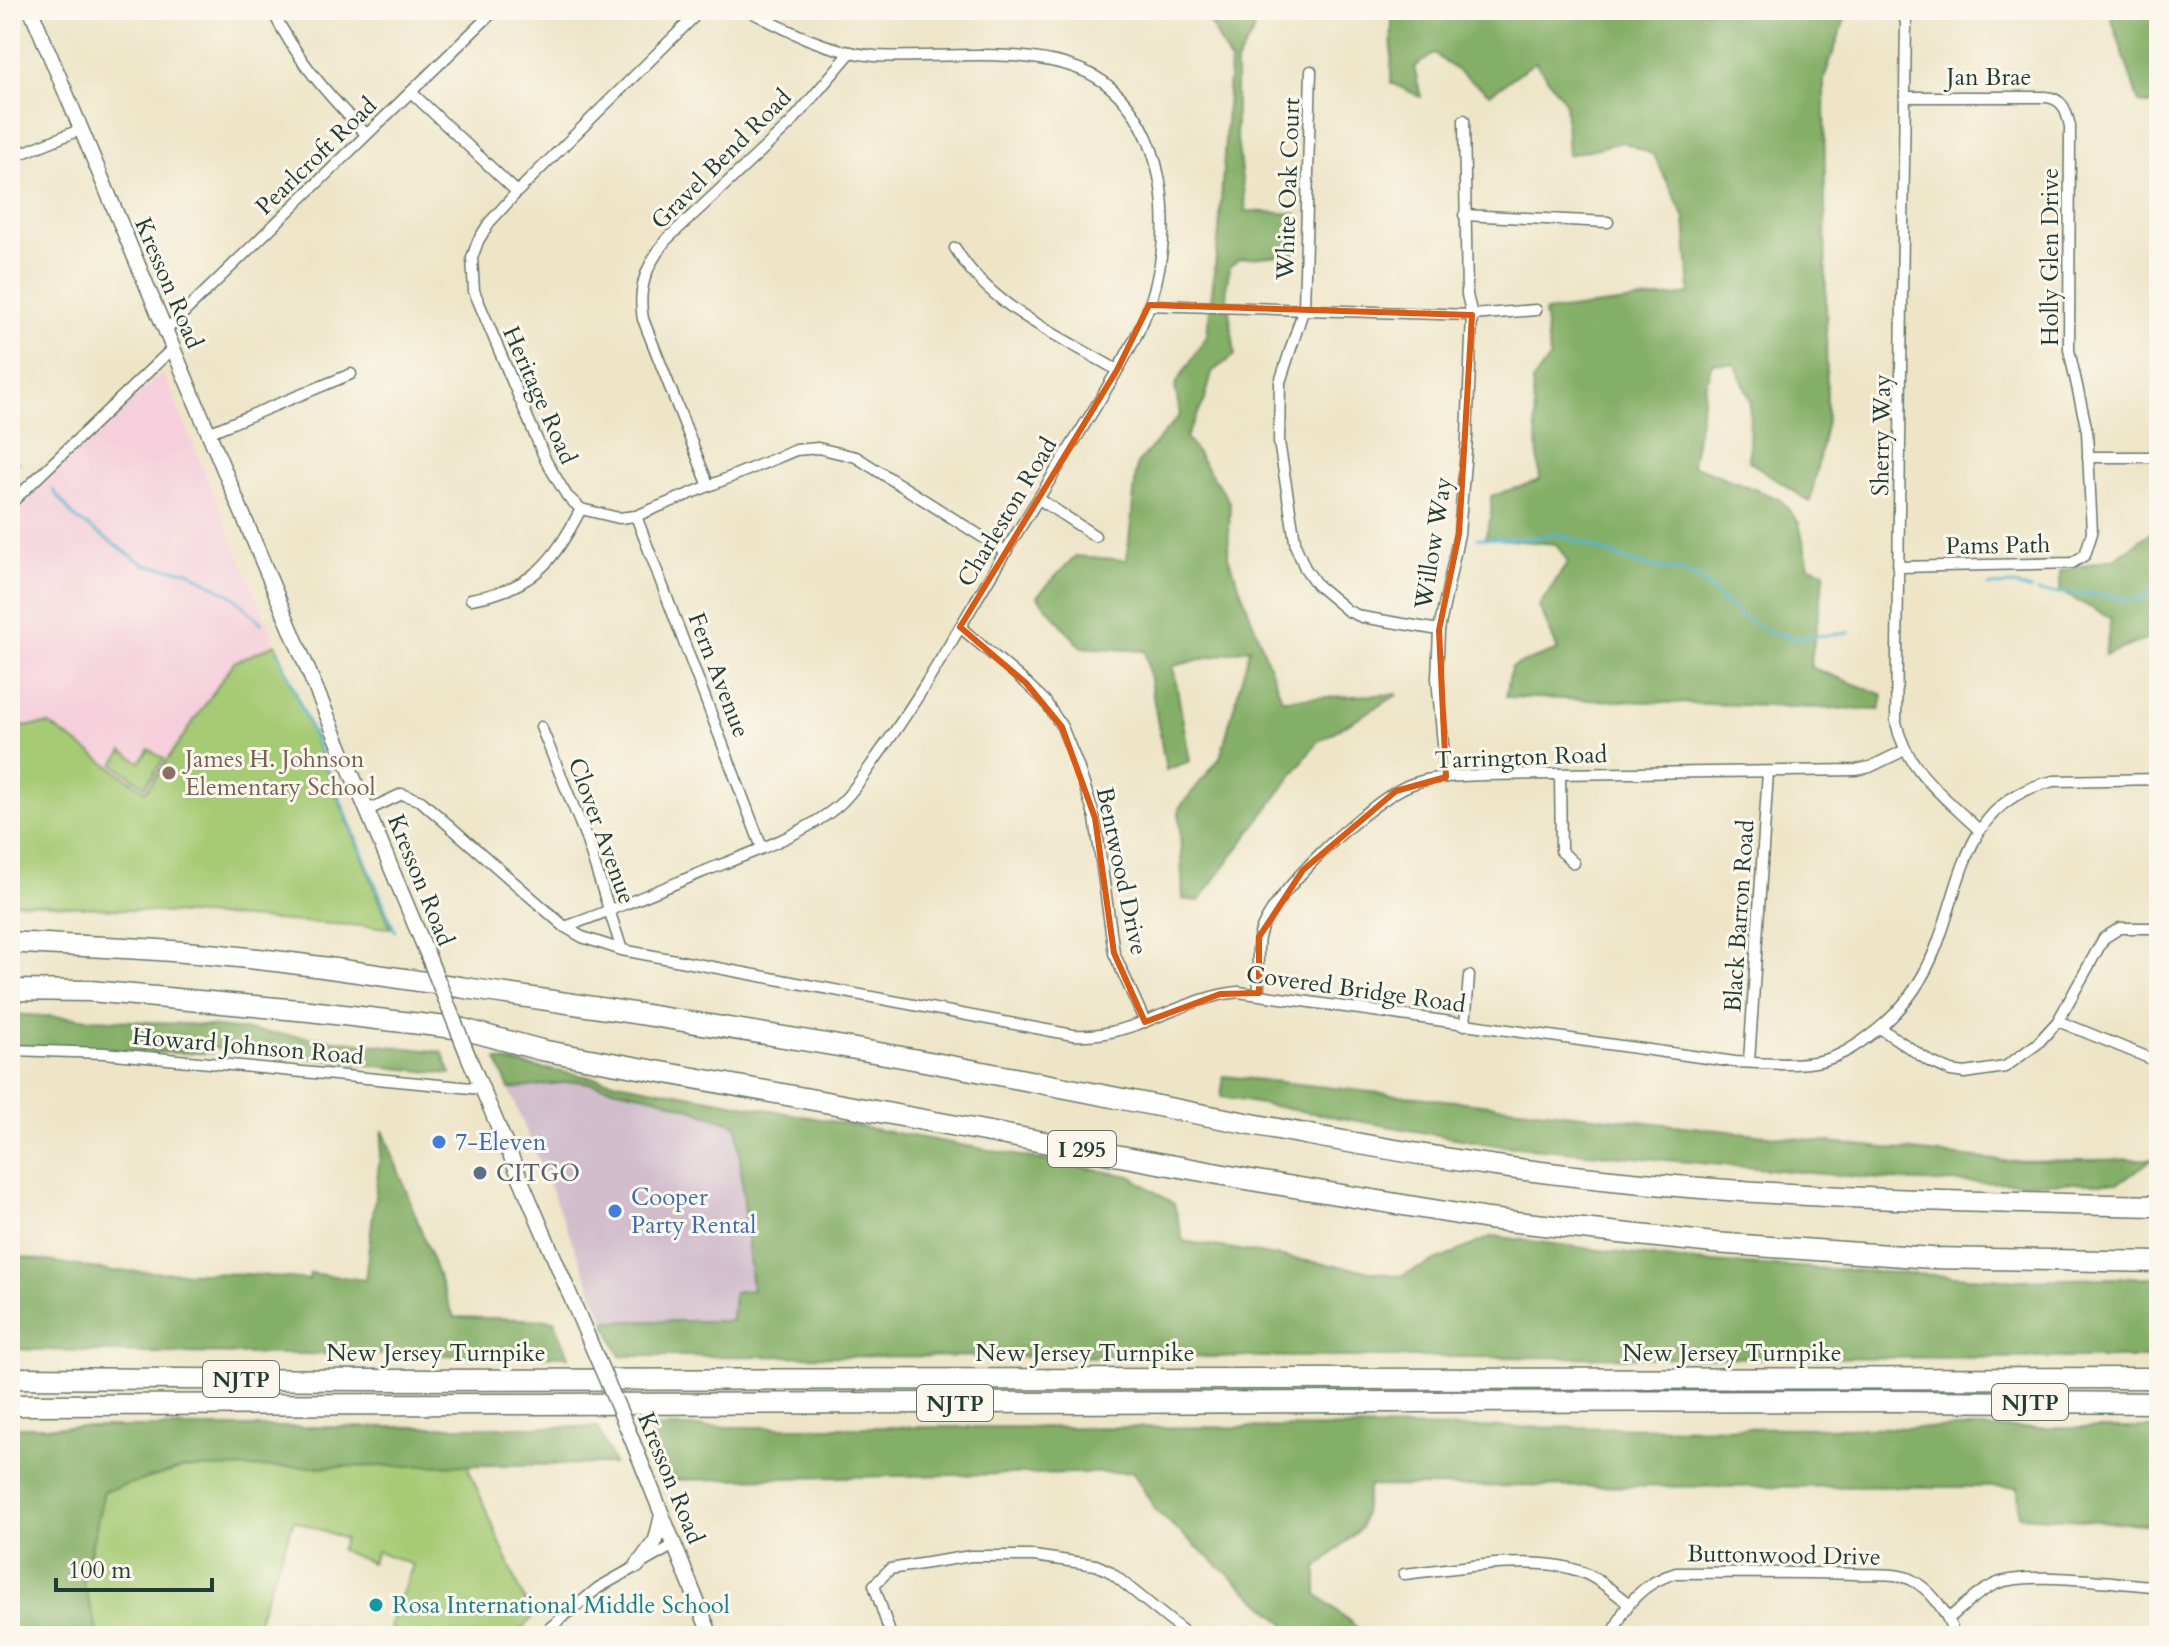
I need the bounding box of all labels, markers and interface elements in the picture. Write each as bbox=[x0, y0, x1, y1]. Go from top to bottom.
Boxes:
street label: Jan Brae bbox=[1944, 61, 2031, 94]
street label: Gravel Bend Road bbox=[644, 82, 799, 237]
street label: Pearlcroft Road bbox=[248, 90, 384, 223]
street label: White Oak Court bbox=[1269, 97, 1308, 282]
street label: Holly Glen Drive bbox=[2034, 168, 2067, 346]
street label: Kresson Road bbox=[126, 213, 211, 354]
street label: Heritage Road bbox=[494, 321, 585, 470]
street label: Sherry Way bbox=[1864, 373, 1899, 496]
street label: Charleston Road bbox=[950, 431, 1065, 593]
street label: Willow Way bbox=[1407, 474, 1460, 613]
street label: Pams Path bbox=[1945, 528, 2051, 563]
street label: Fern Avenue bbox=[680, 608, 757, 742]
street label: Tarrington Road bbox=[1434, 738, 1608, 777]
place label: James H. Johnson Elementary School bbox=[182, 743, 376, 804]
street label: Clover Avenue bbox=[560, 753, 643, 909]
marker: James H. Johnson Elementary School bbox=[160, 764, 178, 782]
street label: Bentwood Drive bbox=[1088, 784, 1155, 958]
street label: Kresson Road bbox=[379, 809, 462, 951]
street label: Black Barron Road bbox=[1716, 818, 1763, 1013]
street label: Covered Bridge Road bbox=[1244, 958, 1468, 1021]
street label: Howard Johnson Road bbox=[131, 1020, 365, 1073]
place label: 7-Eleven bbox=[455, 1126, 547, 1159]
road number: I 295 bbox=[1048, 1131, 1116, 1167]
marker: 7-Eleven bbox=[430, 1133, 448, 1151]
place label: CITGO bbox=[496, 1157, 580, 1190]
marker: CITGO bbox=[471, 1164, 489, 1182]
place label: Cooper Party Rental bbox=[631, 1181, 756, 1242]
marker: Cooper Party Rental bbox=[606, 1202, 624, 1220]
street label: New Jersey Turnpike bbox=[326, 1337, 546, 1370]
street label: New Jersey Turnpike bbox=[975, 1337, 1195, 1370]
street label: New Jersey Turnpike bbox=[1622, 1337, 1842, 1370]
road number: NJTP bbox=[203, 1361, 279, 1397]
road number: NJTP bbox=[1992, 1384, 2068, 1420]
road number: NJTP bbox=[917, 1385, 993, 1421]
street label: Kresson Road bbox=[629, 1407, 712, 1549]
street label: Buttonwood Drive bbox=[1687, 1537, 1881, 1574]
scale bar bbox=[56, 1542, 212, 1592]
text: 100 m bbox=[68, 1554, 132, 1587]
place label: Rosa International Middle School bbox=[392, 1589, 730, 1622]
marker: Rosa International Middle School bbox=[367, 1596, 385, 1614]

